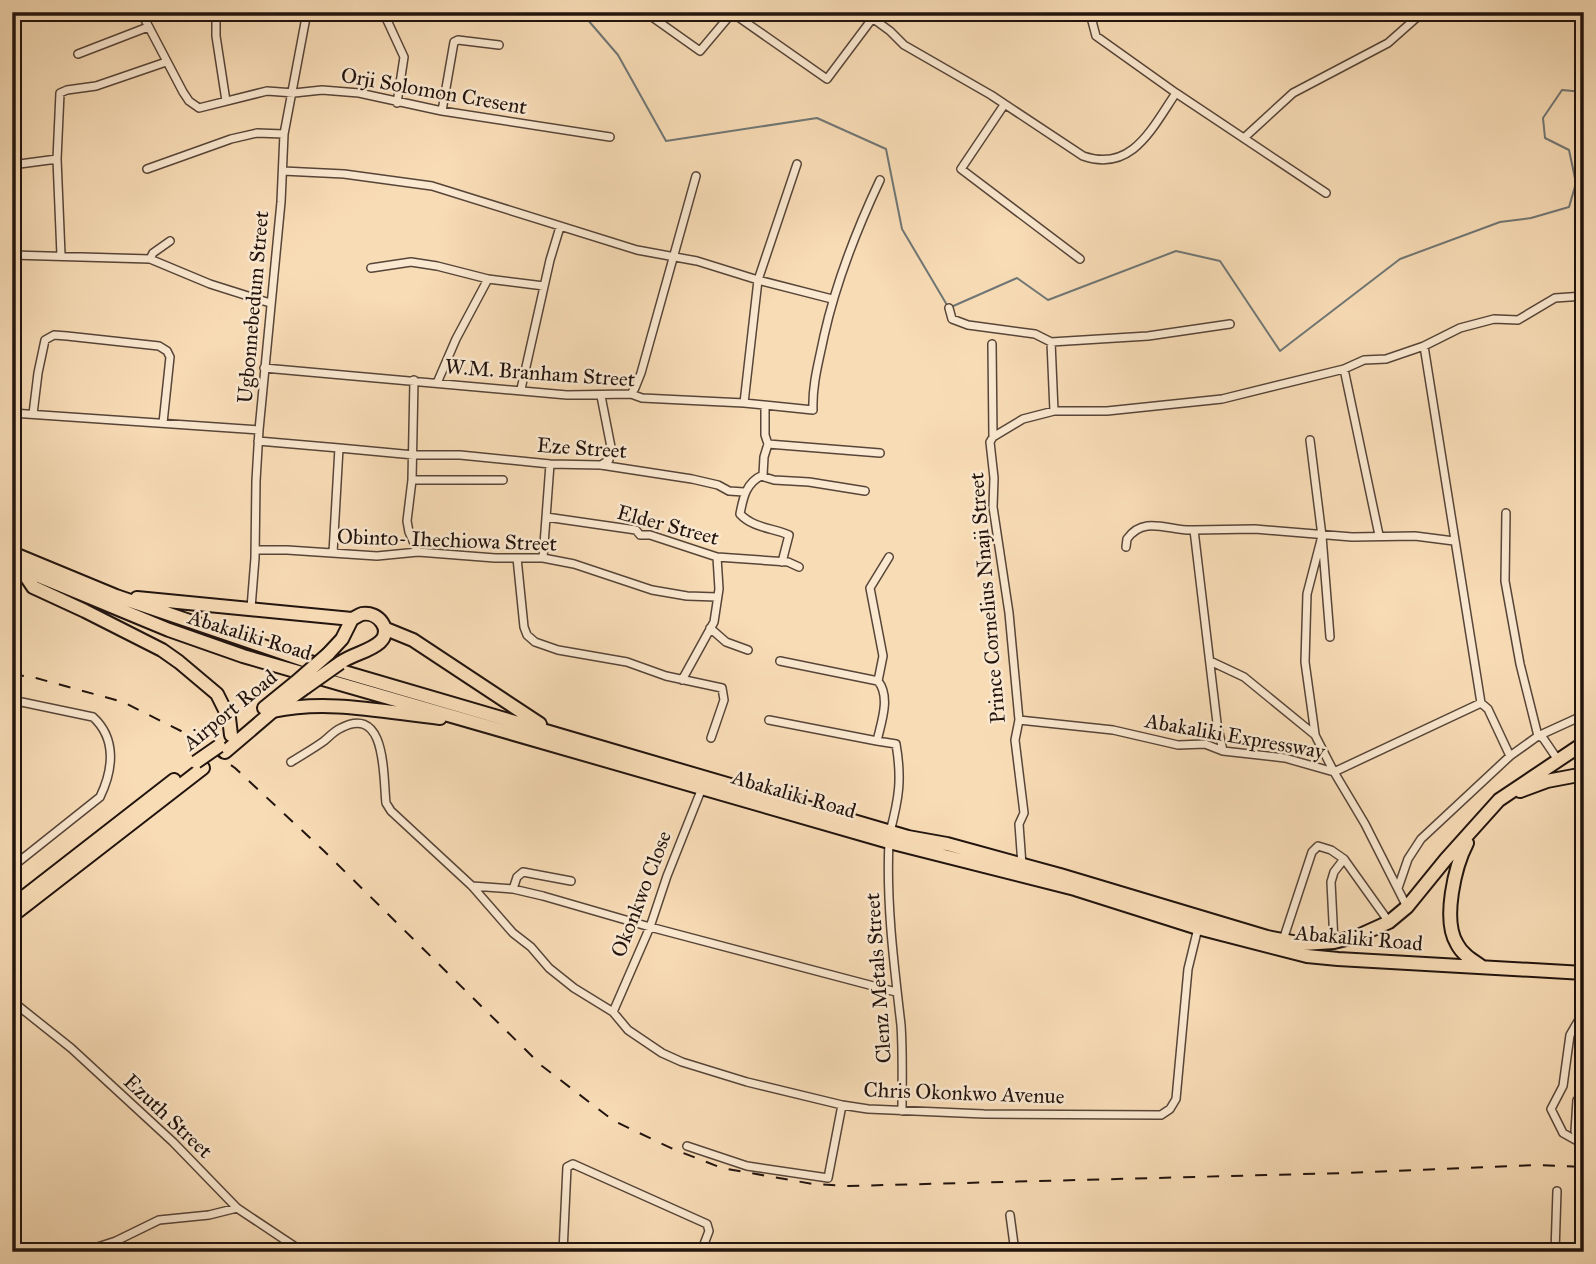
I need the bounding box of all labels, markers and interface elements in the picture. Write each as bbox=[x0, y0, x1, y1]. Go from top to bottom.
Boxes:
street label: Orji Solomon Cresent bbox=[339, 62, 530, 120]
street label: Ugbonnebedum Street bbox=[232, 209, 274, 404]
street label: W.M. Branham Street bbox=[444, 353, 637, 393]
street label: Eze Street bbox=[536, 432, 628, 464]
street label: Prince Cornelius Nnaji Street bbox=[963, 471, 1011, 725]
street label: Elder Street bbox=[614, 499, 722, 551]
street label: Obinto- Ihechiowa Street bbox=[337, 523, 558, 557]
street label: Abakaliki Road bbox=[184, 604, 315, 666]
street label: Airport Road bbox=[177, 664, 283, 756]
street label: Abakaliki Expressway bbox=[1142, 707, 1328, 765]
street label: Abakaliki Road bbox=[728, 764, 860, 824]
street label: Okonkwo Close bbox=[605, 827, 677, 961]
street label: Clenz Metals Street bbox=[859, 891, 897, 1064]
street label: Abakaliki Road bbox=[1293, 919, 1424, 957]
street label: Ezuth Street bbox=[118, 1068, 218, 1164]
street label: Chris Okonkwo Avenue bbox=[863, 1076, 1065, 1110]

